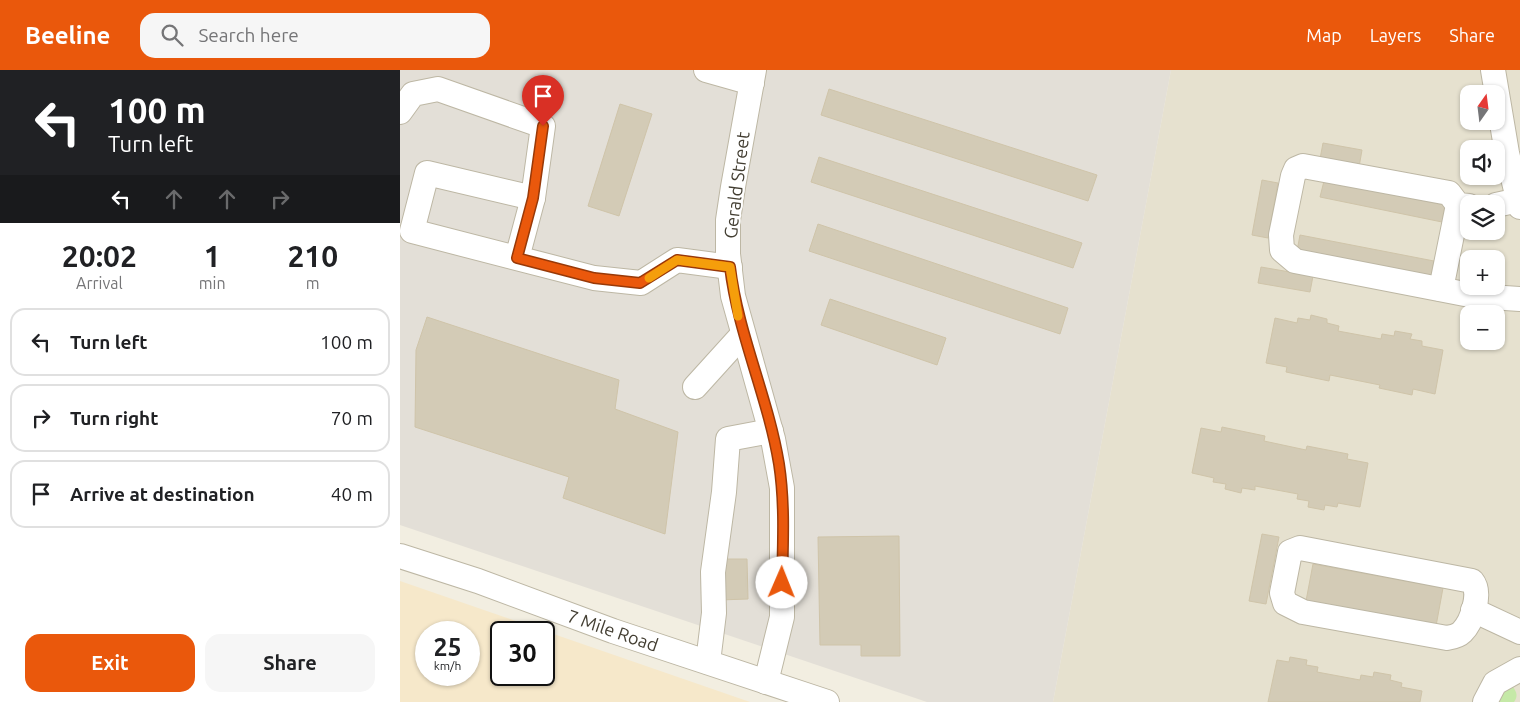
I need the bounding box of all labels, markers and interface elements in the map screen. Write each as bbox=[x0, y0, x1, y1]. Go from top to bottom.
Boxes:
search box bbox=[140, 13, 490, 58]
icon: search bbox=[158, 21, 186, 49]
text: Beeline bbox=[25, 22, 110, 49]
text: Search here bbox=[198, 24, 299, 46]
text: Map bbox=[1306, 25, 1342, 45]
text: Layers bbox=[1370, 25, 1421, 45]
text: Share bbox=[1449, 25, 1495, 45]
pin bbox=[522, 75, 564, 126]
icon: arrive bbox=[529, 82, 557, 110]
north arrow bbox=[1460, 85, 1505, 130]
map controls bbox=[1460, 85, 1505, 350]
icon: left bbox=[25, 90, 90, 155]
text: 100 m bbox=[108, 90, 206, 130]
street label: Gerald Street bbox=[720, 130, 752, 240]
text: Turn left bbox=[108, 131, 193, 156]
button: sound bbox=[1460, 140, 1505, 185]
icon: left bbox=[107, 185, 135, 213]
icon: ahead bbox=[160, 185, 188, 213]
icon: ahead bbox=[213, 185, 241, 213]
icon: right bbox=[266, 185, 294, 213]
button: layers bbox=[1460, 195, 1505, 240]
text: 20:02 bbox=[62, 239, 137, 273]
text: 1 bbox=[204, 239, 221, 273]
text: 210 bbox=[287, 239, 338, 273]
button: + bbox=[1460, 250, 1505, 295]
text: Arrival bbox=[76, 274, 123, 292]
text: min bbox=[199, 274, 226, 292]
text: m bbox=[306, 274, 320, 292]
button: − bbox=[1460, 305, 1505, 350]
icon: left bbox=[27, 328, 55, 356]
text: Turn left bbox=[70, 331, 148, 353]
text: 100 m bbox=[320, 331, 373, 353]
icon: right bbox=[27, 404, 55, 432]
text: Turn right bbox=[70, 407, 158, 429]
text: 70 m bbox=[331, 407, 373, 429]
icon: arrive bbox=[27, 480, 55, 508]
text: Arrive at destination bbox=[70, 483, 255, 505]
text: 40 m bbox=[331, 483, 373, 505]
position arrow bbox=[755, 556, 807, 608]
street label: 7 Mile Road bbox=[565, 605, 661, 655]
speed limit sign: 30 bbox=[490, 621, 555, 686]
text: 25 bbox=[433, 633, 462, 661]
button: Exit bbox=[25, 634, 195, 692]
button: Share bbox=[205, 634, 375, 692]
text: km/h bbox=[434, 659, 461, 672]

